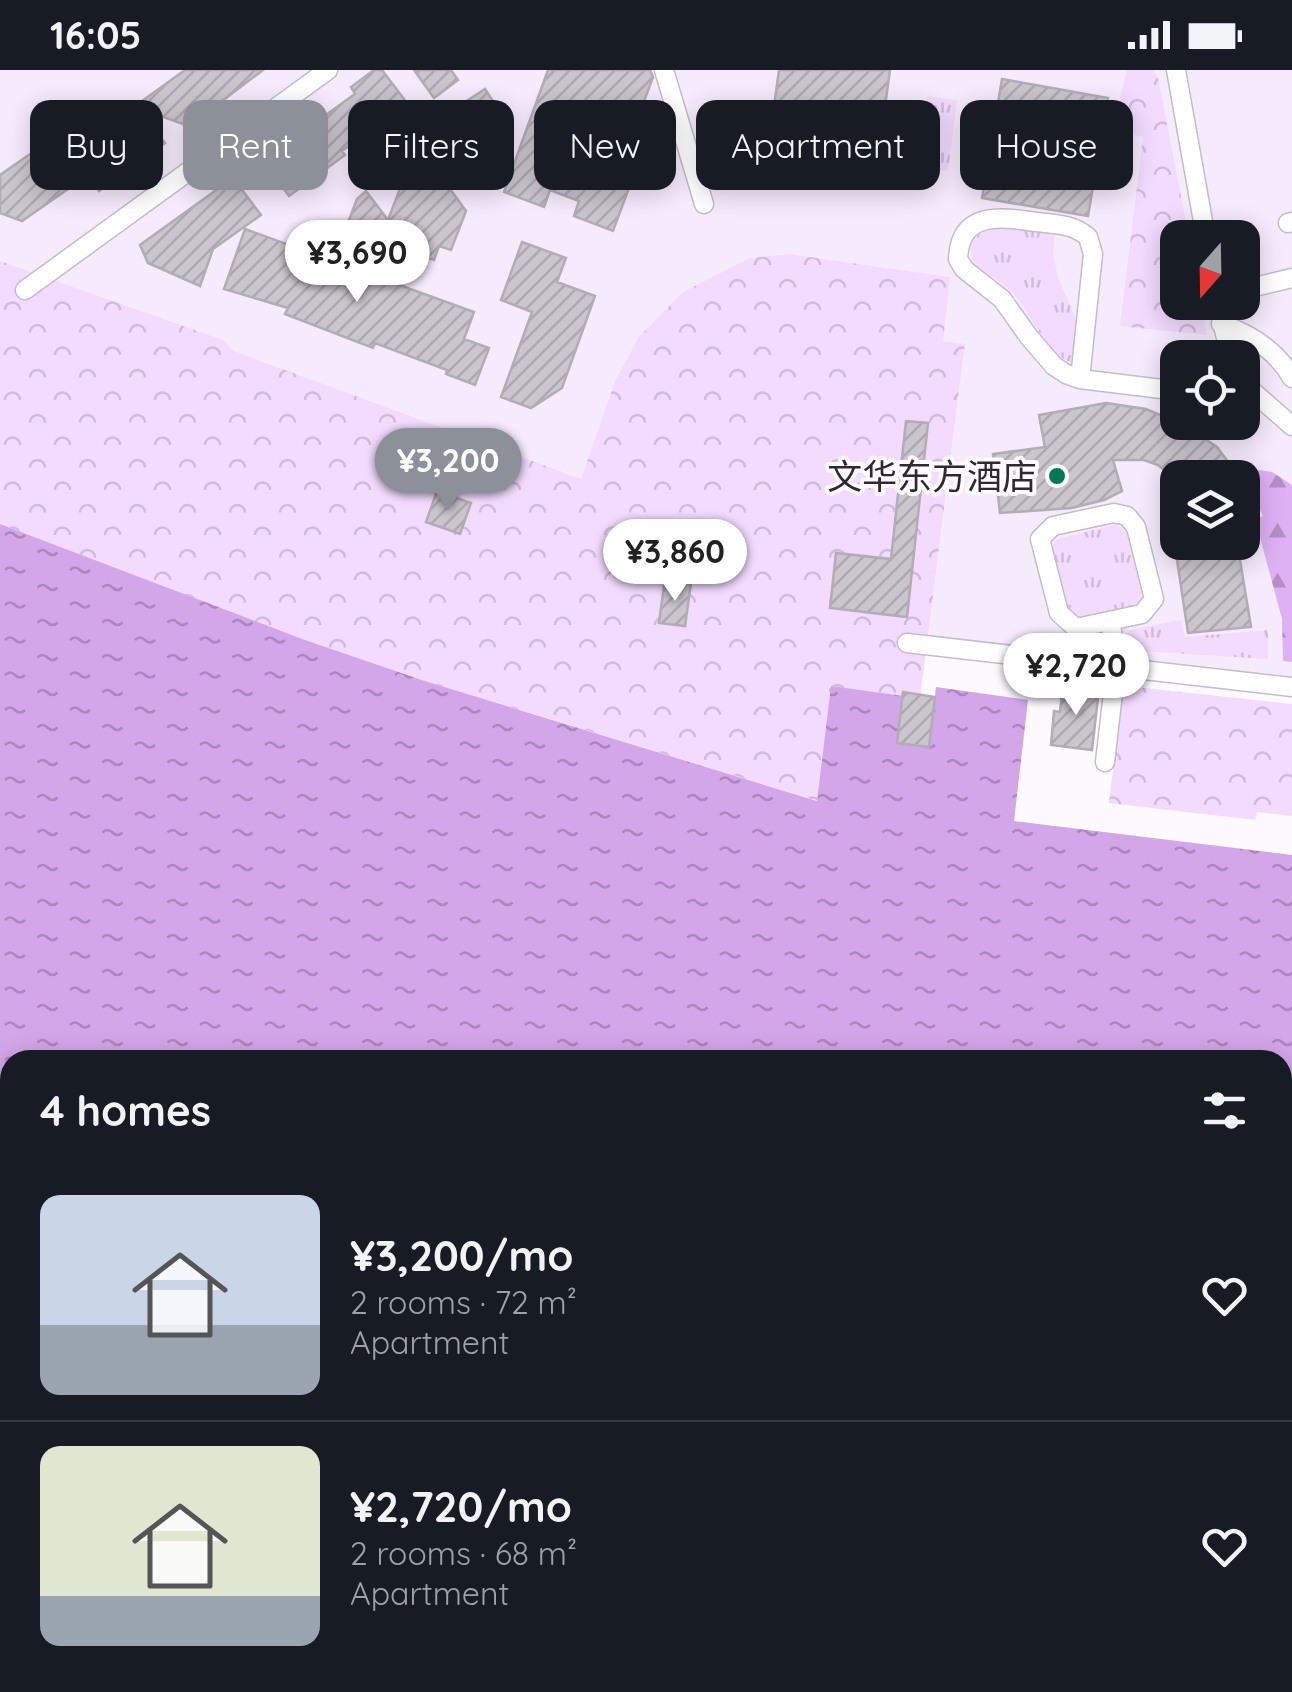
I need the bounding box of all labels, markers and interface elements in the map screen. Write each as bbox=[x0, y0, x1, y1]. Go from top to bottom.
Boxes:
text: 16:05 bbox=[50, 11, 141, 59]
chip: Buy bbox=[30, 100, 163, 190]
chip: Rent bbox=[183, 100, 328, 190]
chip: Filters bbox=[348, 100, 514, 190]
chip: New bbox=[534, 100, 676, 190]
chip: Apartment bbox=[696, 100, 940, 190]
chip: House bbox=[960, 100, 1133, 190]
pin: ¥3,690 bbox=[276, 220, 438, 305]
north arrow bbox=[1160, 220, 1260, 320]
map controls bbox=[1160, 220, 1260, 560]
text: ¥3,690 bbox=[307, 232, 407, 272]
button: locate bbox=[1160, 340, 1260, 440]
pin: ¥3,200 bbox=[367, 428, 529, 513]
text: ¥3,200 bbox=[397, 440, 499, 480]
place label: 文华东方酒店 bbox=[827, 454, 1037, 498]
button: layers bbox=[1160, 460, 1260, 560]
marker: 文华东方酒店 bbox=[1046, 465, 1068, 487]
pin: ¥3,860 bbox=[594, 519, 756, 604]
text: ¥3,860 bbox=[625, 531, 725, 571]
pin: ¥2,720 bbox=[995, 633, 1157, 718]
text: ¥2,720 bbox=[1025, 645, 1127, 685]
icon: filters bbox=[1197, 1083, 1252, 1138]
text: 4 homes bbox=[40, 1084, 211, 1137]
text: ¥3,200/mo bbox=[350, 1229, 573, 1282]
icon: home bbox=[120, 1235, 240, 1355]
icon: heart bbox=[1197, 1268, 1252, 1323]
text: 2 rooms · 72 m² bbox=[350, 1282, 577, 1322]
text: Apartment bbox=[350, 1322, 509, 1362]
text: ¥2,720/mo bbox=[350, 1480, 572, 1533]
icon: home bbox=[120, 1486, 240, 1606]
icon: heart bbox=[1197, 1519, 1252, 1574]
text: 2 rooms · 68 m² bbox=[350, 1533, 577, 1573]
text: Apartment bbox=[350, 1573, 509, 1613]

